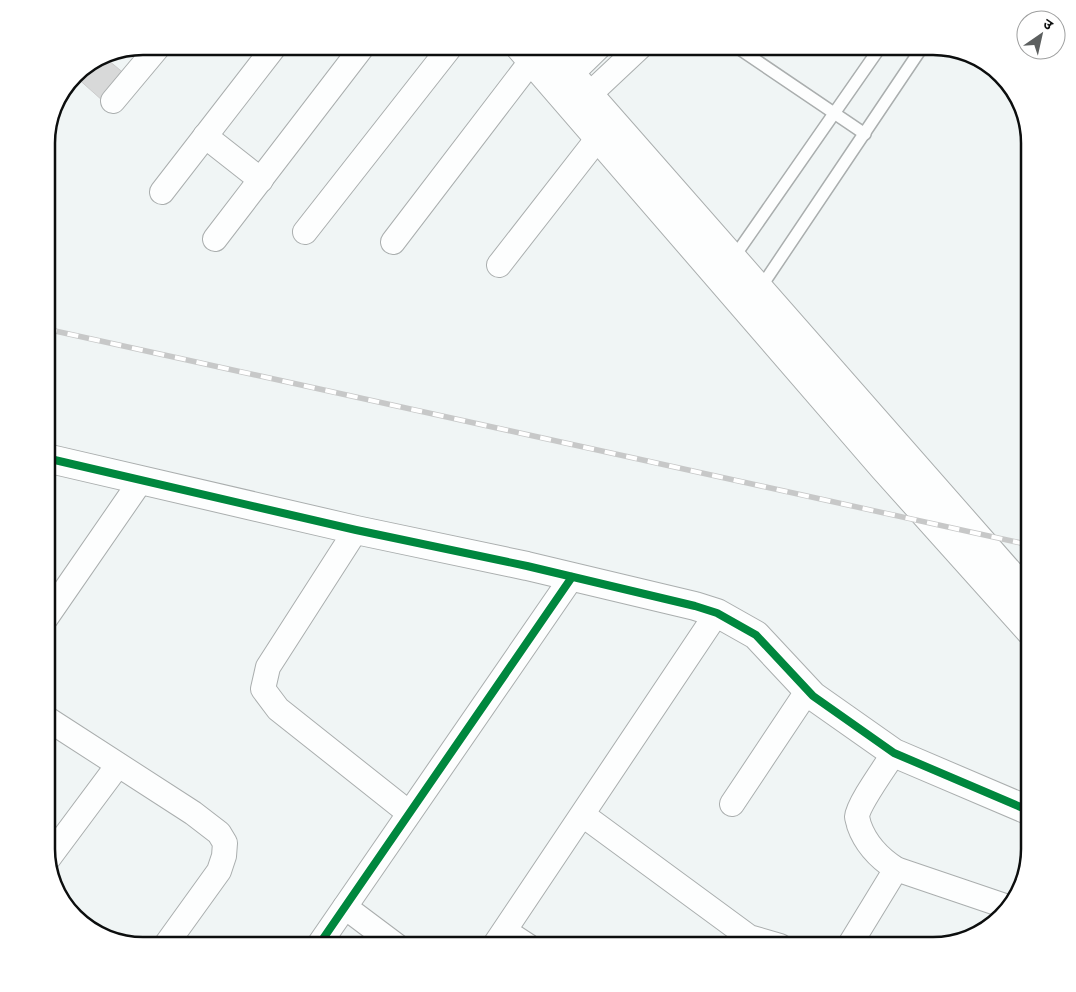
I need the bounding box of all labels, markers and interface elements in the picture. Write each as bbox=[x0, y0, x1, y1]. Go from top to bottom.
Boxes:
north arrow bbox=[1016, 10, 1066, 60]
text: उ bbox=[1040, 14, 1057, 34]

